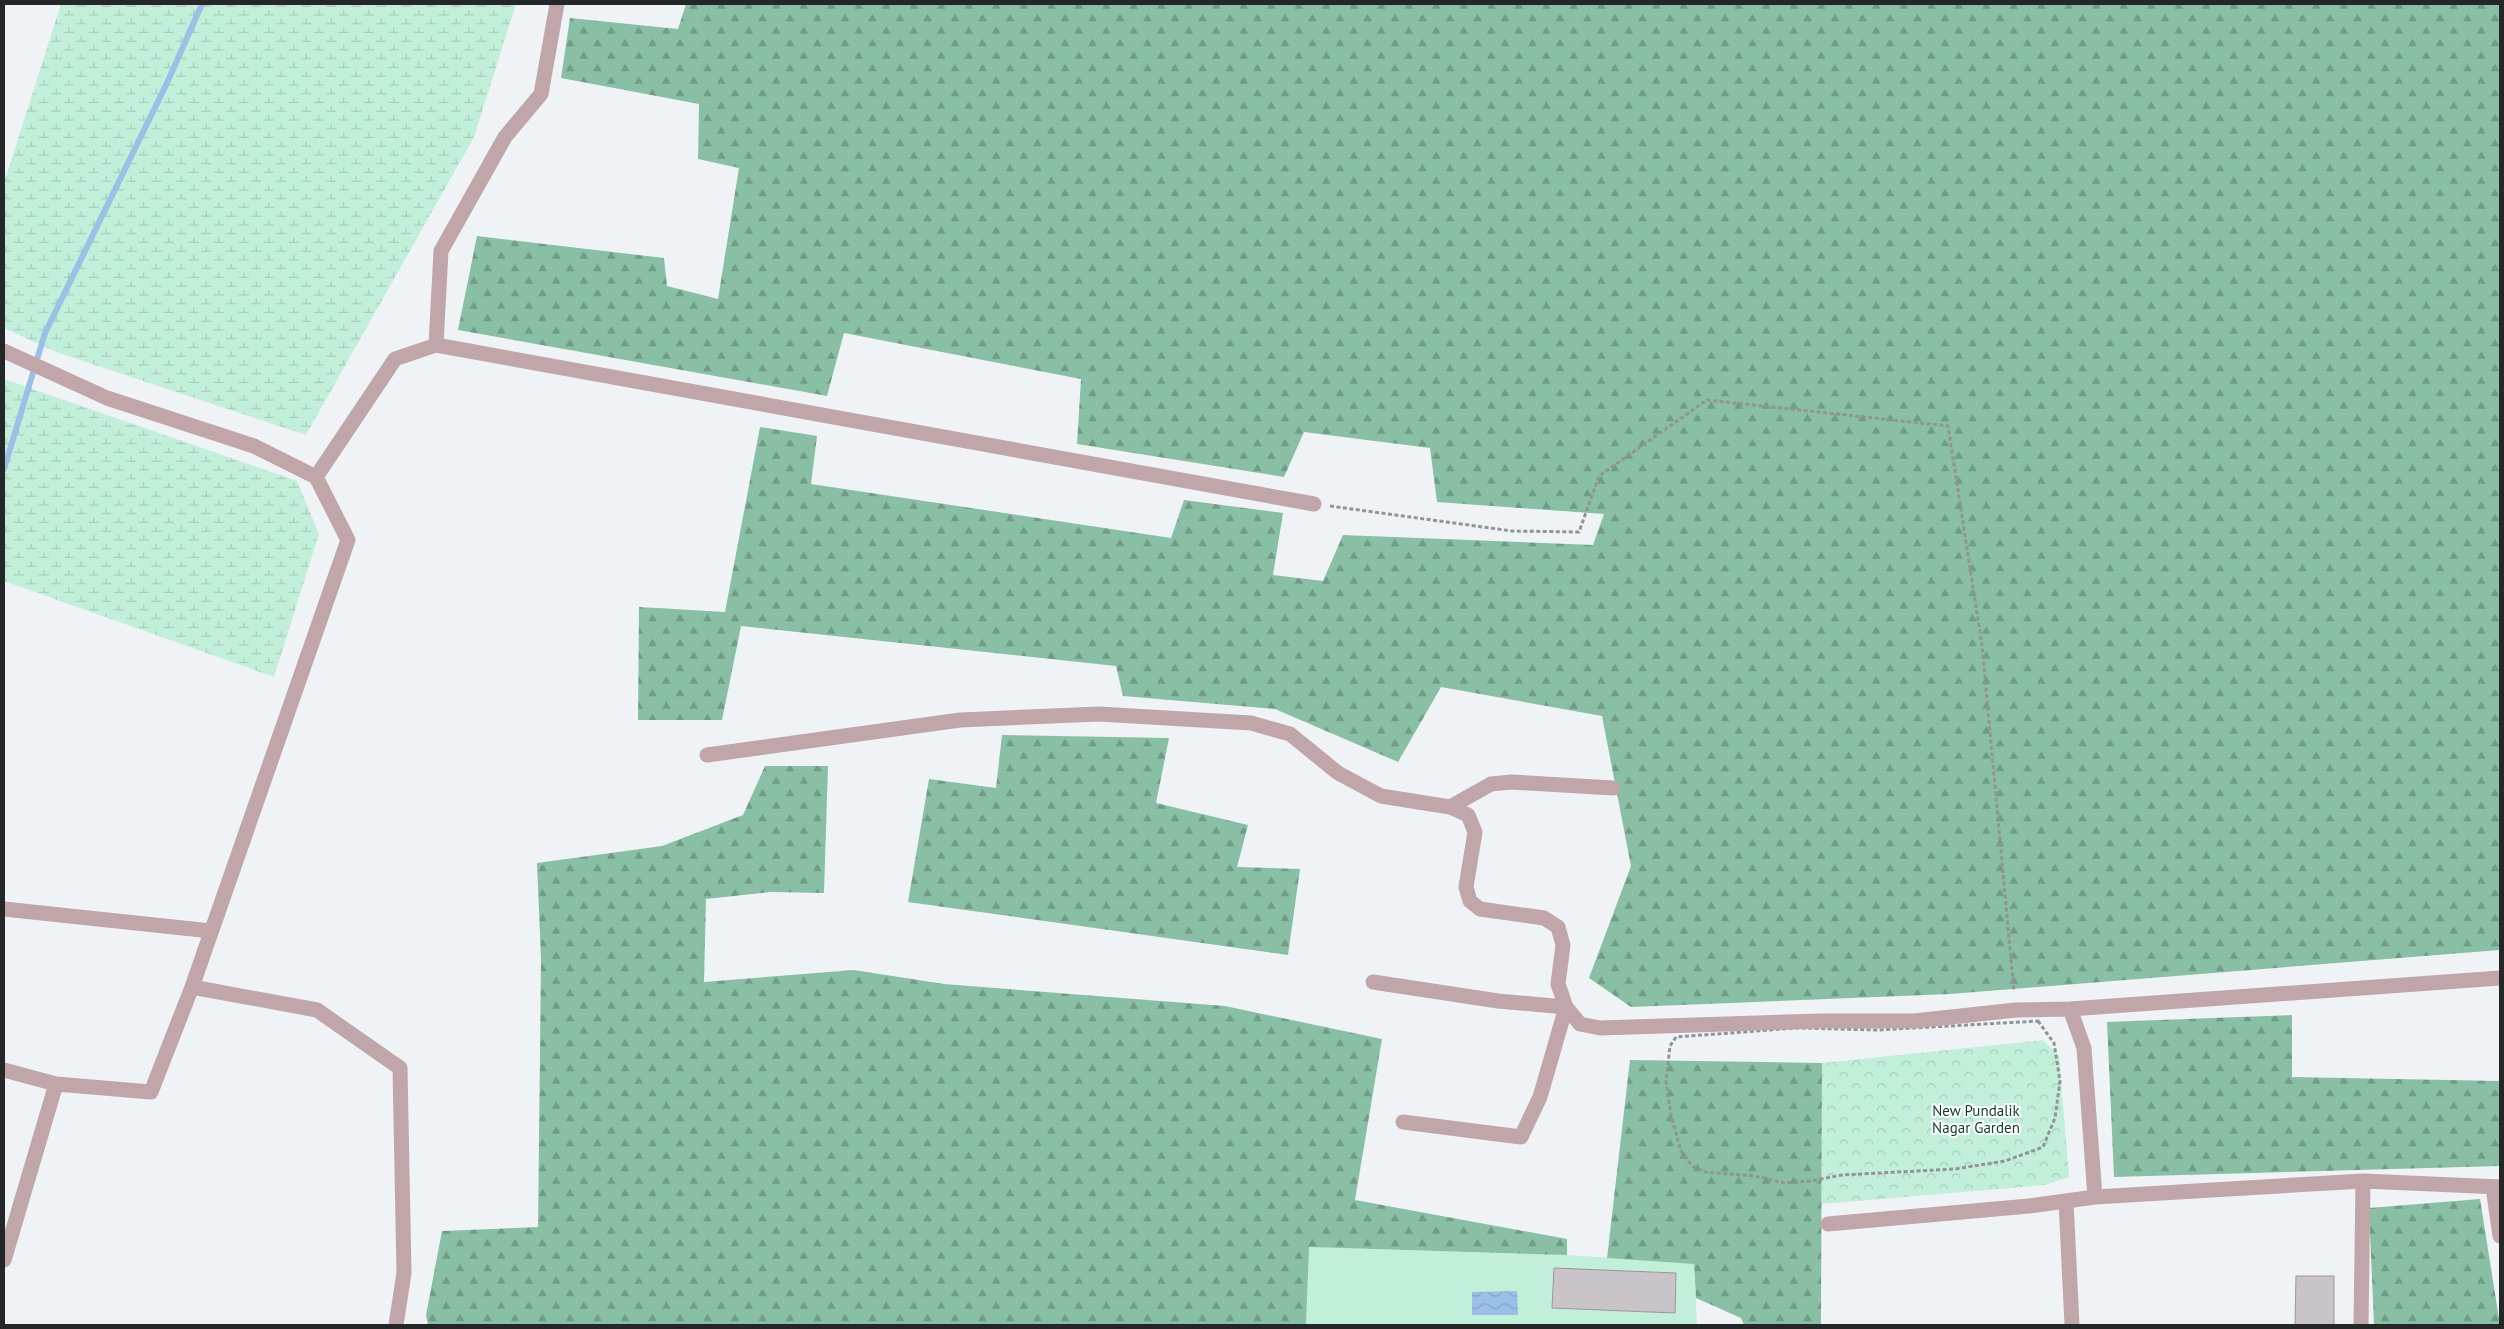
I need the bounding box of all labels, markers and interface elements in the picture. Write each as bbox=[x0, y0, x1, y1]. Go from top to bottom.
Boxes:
park label: New Pundalik Nagar Garden bbox=[1932, 1101, 2021, 1137]

